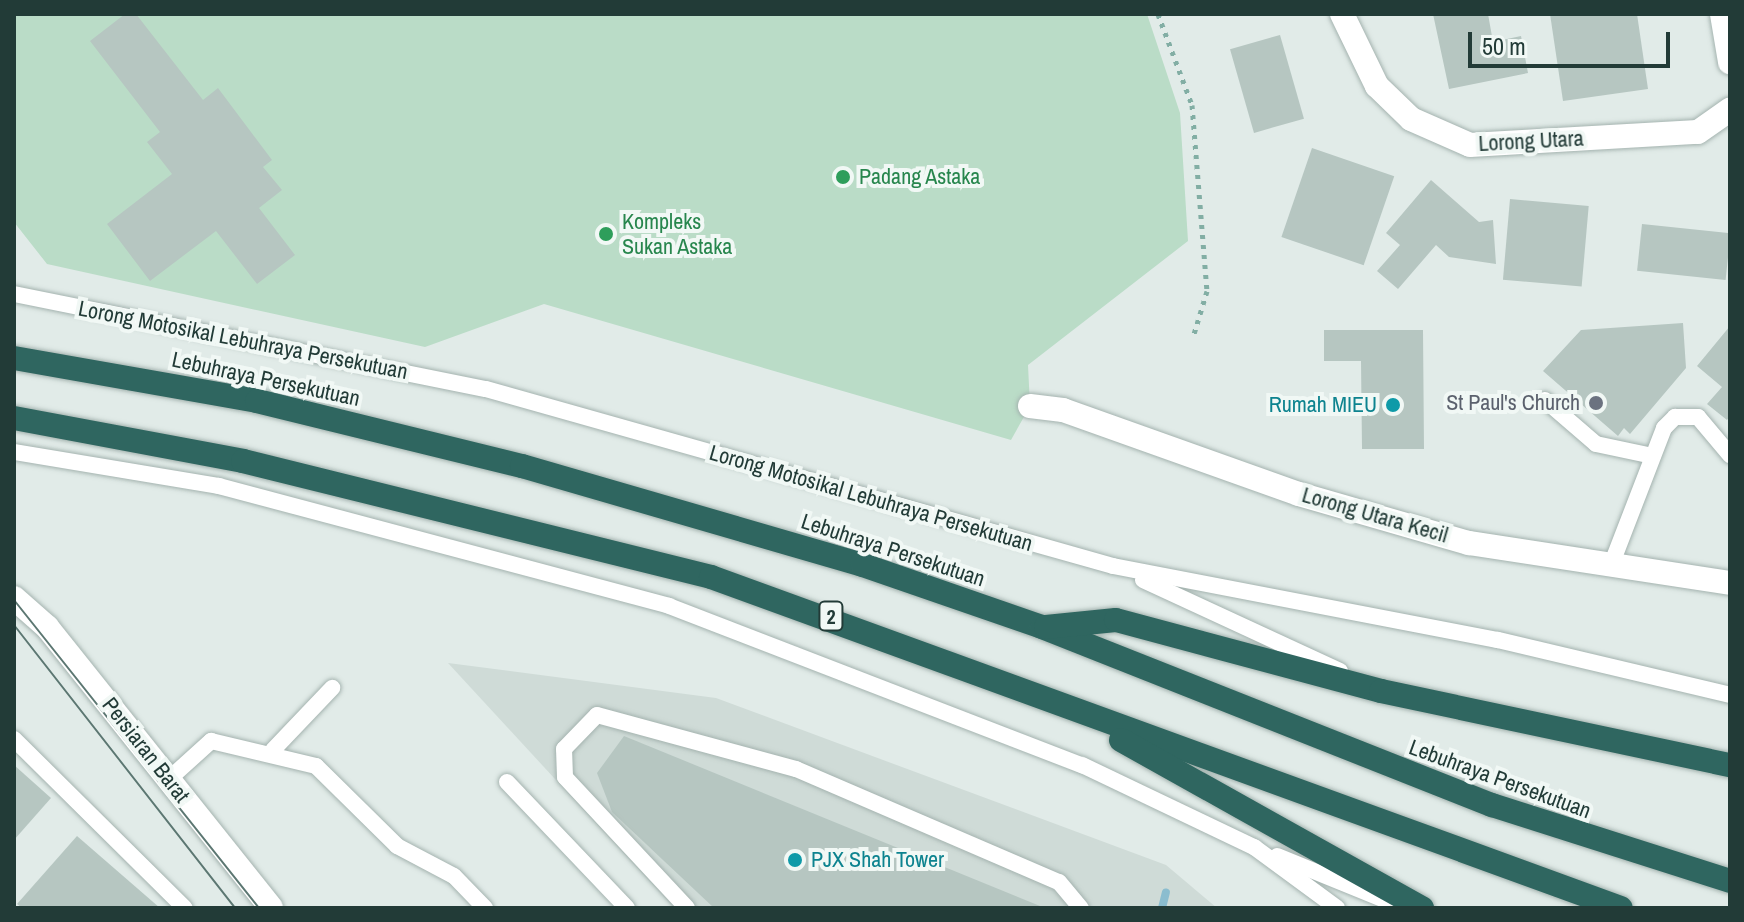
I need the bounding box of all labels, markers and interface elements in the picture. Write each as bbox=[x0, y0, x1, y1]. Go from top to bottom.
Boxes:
scale bar bbox=[1472, 16, 1674, 66]
text: 50 m bbox=[1482, 30, 1526, 62]
street label: Lorong Utara bbox=[1478, 125, 1584, 157]
place label: Padang Astaka bbox=[859, 164, 981, 190]
marker: Padang Astaka bbox=[834, 168, 852, 186]
place label: Kompleks Sukan Astaka bbox=[622, 208, 733, 260]
marker: Kompleks Sukan Astaka bbox=[597, 225, 615, 243]
street label: Lorong Motosikal Lebuhraya Persekutuan bbox=[76, 295, 410, 385]
street label: Lebuhraya Persekutuan bbox=[170, 346, 362, 412]
place label: St Paul's Church bbox=[1446, 390, 1580, 416]
place label: Rumah MIEU bbox=[1269, 392, 1377, 418]
marker: St Paul's Church bbox=[1587, 394, 1605, 412]
marker: Rumah MIEU bbox=[1384, 396, 1402, 414]
street label: Lorong Motosikal Lebuhraya Persekutuan bbox=[706, 439, 1036, 557]
street label: Lorong Utara Kecil bbox=[1299, 482, 1451, 548]
street label: Lebuhraya Persekutuan bbox=[798, 508, 988, 592]
road number: 2 bbox=[817, 600, 845, 632]
street label: Persiaran Barat bbox=[97, 692, 195, 808]
street label: Lebuhraya Persekutuan bbox=[1405, 734, 1595, 824]
place label: PJX Shah Tower bbox=[811, 847, 944, 873]
marker: PJX Shah Tower bbox=[786, 851, 804, 869]

